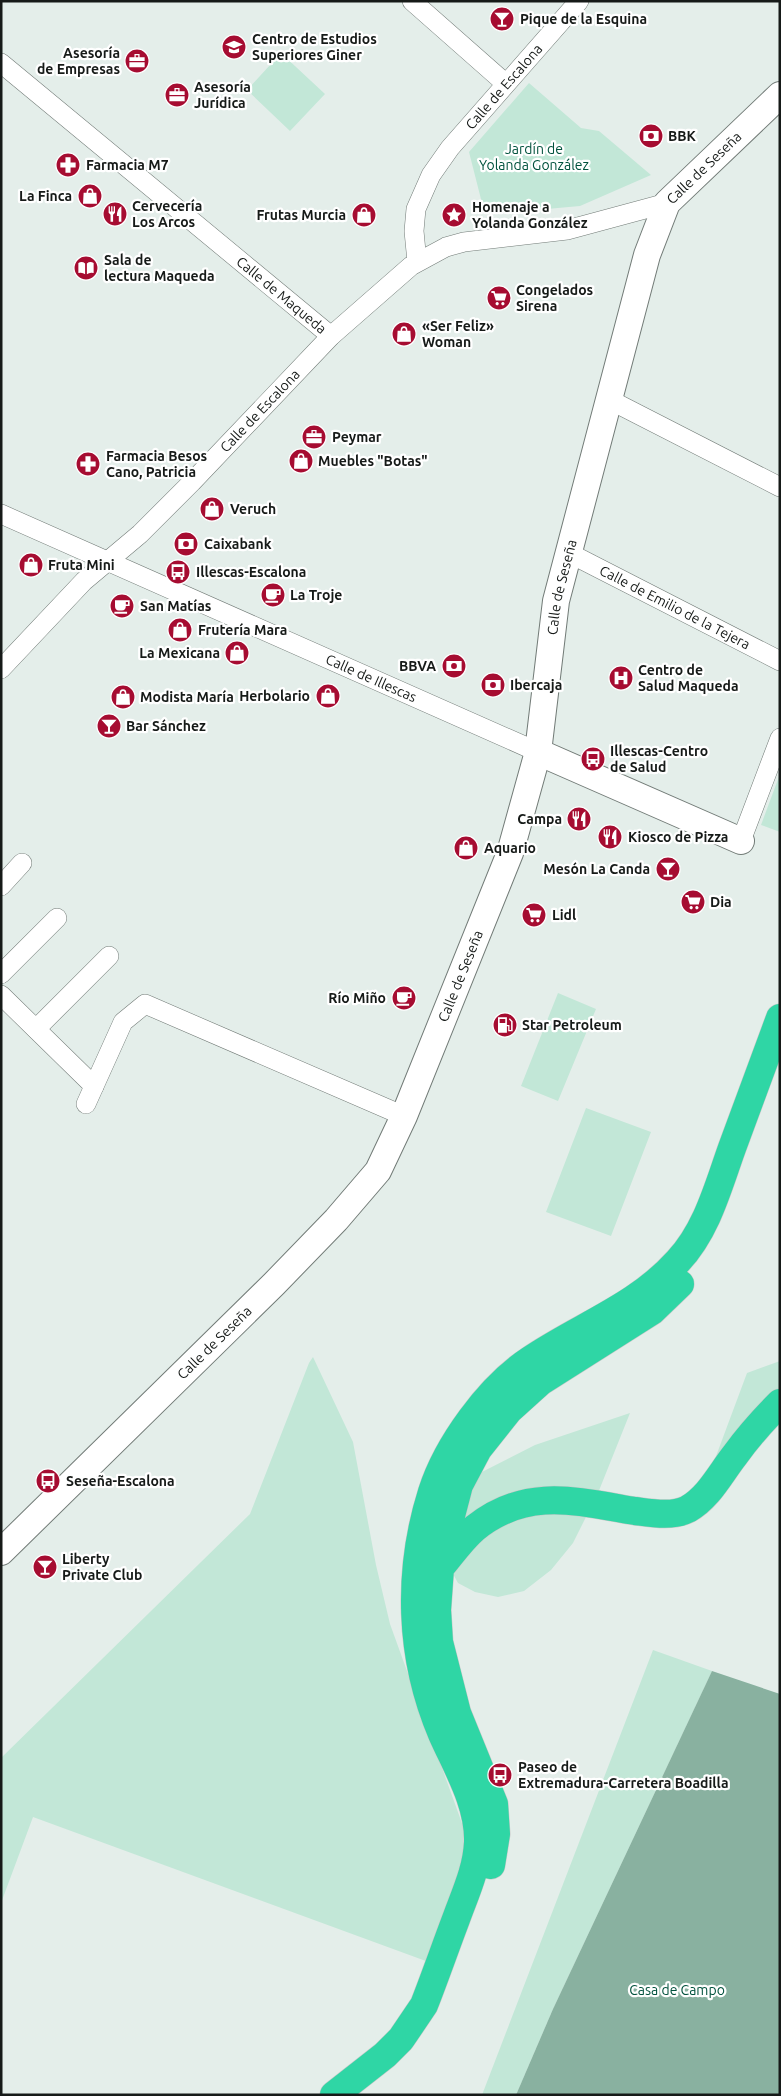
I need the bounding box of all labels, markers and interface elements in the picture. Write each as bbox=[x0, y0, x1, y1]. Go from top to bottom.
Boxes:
bar icon: Pique de la Esquina bbox=[489, 6, 515, 32]
place label: Pique de la Esquina bbox=[520, 11, 647, 27]
place label: Centro de Estudios Superiores Giner bbox=[252, 31, 377, 63]
school or university icon: Centro de Estudios Superiores Giner bbox=[221, 34, 247, 60]
street label: Calle de Escalona bbox=[462, 41, 545, 133]
place label: Asesoría de Empresas bbox=[37, 45, 120, 77]
office icon: Asesoría de Empresas bbox=[124, 48, 150, 74]
place label: Asesoría Jurídica bbox=[194, 79, 251, 111]
office icon: Asesoría Jurídica bbox=[164, 82, 190, 108]
bank icon: BBK bbox=[638, 123, 664, 149]
street label: Calle de Seseña bbox=[663, 128, 745, 207]
place label: BBK bbox=[668, 128, 697, 144]
park label: Jardín de Yolanda González bbox=[479, 141, 589, 173]
pharmacy icon: Farmacia M7 bbox=[55, 152, 81, 178]
place label: Farmacia M7 bbox=[86, 157, 169, 173]
shop icon: La Finca bbox=[77, 183, 103, 209]
place label: La Finca bbox=[19, 188, 72, 204]
place label: Cervecería Los Arcos bbox=[132, 198, 202, 230]
place label: Homenaje a Yolanda González bbox=[472, 199, 588, 231]
restaurant icon: Cervecería Los Arcos bbox=[102, 201, 128, 227]
shop icon: Frutas Murcia bbox=[351, 202, 377, 228]
place icon: Homenaje a Yolanda González bbox=[441, 202, 467, 228]
place label: Frutas Murcia bbox=[256, 207, 346, 223]
place label: Sala de lectura Maqueda bbox=[104, 252, 215, 284]
street label: Calle de Maqueda bbox=[233, 253, 330, 337]
library icon: Sala de lectura Maqueda bbox=[73, 255, 99, 281]
place label: Congelados Sirena bbox=[516, 282, 594, 314]
supermarket icon: Congelados Sirena bbox=[486, 285, 512, 311]
place label: «Ser Feliz» Woman bbox=[422, 318, 494, 350]
shop icon: «Ser Feliz» Woman bbox=[391, 321, 417, 347]
street label: Calle de Escalona bbox=[217, 366, 303, 455]
office icon: Peymar bbox=[301, 424, 327, 450]
place label: Peymar bbox=[332, 429, 382, 445]
place label: Farmacia Besos Cano, Patricia bbox=[106, 448, 208, 480]
shop icon: Muebles "Botas" bbox=[288, 448, 314, 474]
pharmacy icon: Farmacia Besos Cano, Patricia bbox=[75, 451, 101, 477]
place label: Muebles "Botas" bbox=[318, 453, 428, 469]
shop icon: Veruch bbox=[199, 496, 225, 522]
place label: Veruch bbox=[230, 501, 276, 517]
bank icon: Caixabank bbox=[173, 531, 199, 557]
place label: Caixabank bbox=[204, 536, 272, 552]
street label: Calle de Seseña bbox=[544, 538, 580, 636]
shop icon: Fruta Mini bbox=[18, 552, 44, 578]
place label: Fruta Mini bbox=[48, 557, 115, 573]
bus stop icon: Illescas-Escalona bbox=[165, 559, 191, 585]
street label: Calle de Emilio de la Tejera bbox=[597, 562, 753, 652]
place label: Illescas-Escalona bbox=[196, 564, 306, 580]
cafe icon: La Troje bbox=[260, 582, 286, 608]
place label: La Troje bbox=[290, 587, 342, 603]
cafe icon: San Matías bbox=[109, 593, 135, 619]
place label: San Matías bbox=[140, 598, 212, 614]
shop icon: Frutería Mara bbox=[167, 617, 193, 643]
place label: Frutería Mara bbox=[198, 622, 287, 638]
shop icon: La Mexicana bbox=[224, 640, 250, 666]
place label: La Mexicana bbox=[139, 645, 220, 661]
street label: Calle de Illescas bbox=[323, 651, 419, 705]
bank icon: BBVA bbox=[441, 653, 467, 679]
place label: BBVA bbox=[399, 658, 436, 674]
place label: Centro de Salud Maqueda bbox=[638, 662, 739, 694]
hospital icon: Centro de Salud Maqueda bbox=[608, 665, 634, 691]
bank icon: Ibercaja bbox=[480, 672, 506, 698]
place label: Ibercaja bbox=[510, 677, 562, 693]
shop icon: Herbolario bbox=[315, 683, 341, 709]
shop icon: Modista María bbox=[110, 684, 136, 710]
place label: Herbolario bbox=[239, 688, 310, 704]
place label: Modista María bbox=[140, 689, 234, 705]
bar icon: Bar Sánchez bbox=[96, 713, 122, 739]
place label: Bar Sánchez bbox=[126, 718, 206, 734]
place label: Illescas-Centro de Salud bbox=[610, 743, 708, 775]
bus stop icon: Illescas-Centro de Salud bbox=[580, 746, 606, 772]
restaurant icon: Campa bbox=[566, 806, 592, 832]
place label: Campa bbox=[517, 811, 562, 827]
restaurant icon: Kiosco de Pizza bbox=[597, 824, 623, 850]
place label: Kiosco de Pizza bbox=[628, 829, 728, 845]
shop icon: Aquario bbox=[453, 835, 479, 861]
place label: Aquario bbox=[484, 840, 536, 856]
bar icon: Mesón La Canda bbox=[655, 856, 681, 882]
place label: Mesón La Canda bbox=[543, 861, 650, 877]
supermarket icon: Dia bbox=[680, 889, 706, 915]
place label: Dia bbox=[710, 894, 732, 910]
supermarket icon: Lidl bbox=[521, 902, 547, 928]
place label: Lidl bbox=[552, 907, 576, 923]
street label: Calle de Seseña bbox=[435, 928, 486, 1024]
cafe icon: Río Miño bbox=[391, 985, 417, 1011]
place label: Río Miño bbox=[328, 990, 386, 1006]
fuel station icon: Star Petroleum bbox=[492, 1012, 518, 1038]
place label: Star Petroleum bbox=[522, 1017, 622, 1033]
street label: Calle de Seseña bbox=[174, 1303, 255, 1382]
bus stop icon: Seseña-Escalona bbox=[35, 1468, 61, 1494]
place label: Seseña-Escalona bbox=[66, 1473, 175, 1489]
place label: Liberty Private Club bbox=[62, 1551, 142, 1583]
bar icon: Liberty Private Club bbox=[32, 1554, 58, 1580]
place label: Paseo de Extremadura-Carretera Boadilla bbox=[518, 1759, 729, 1791]
bus stop icon: Paseo de Extremadura-Carretera Boadilla bbox=[487, 1762, 513, 1788]
park label: Casa de Campo bbox=[629, 1982, 725, 1998]

